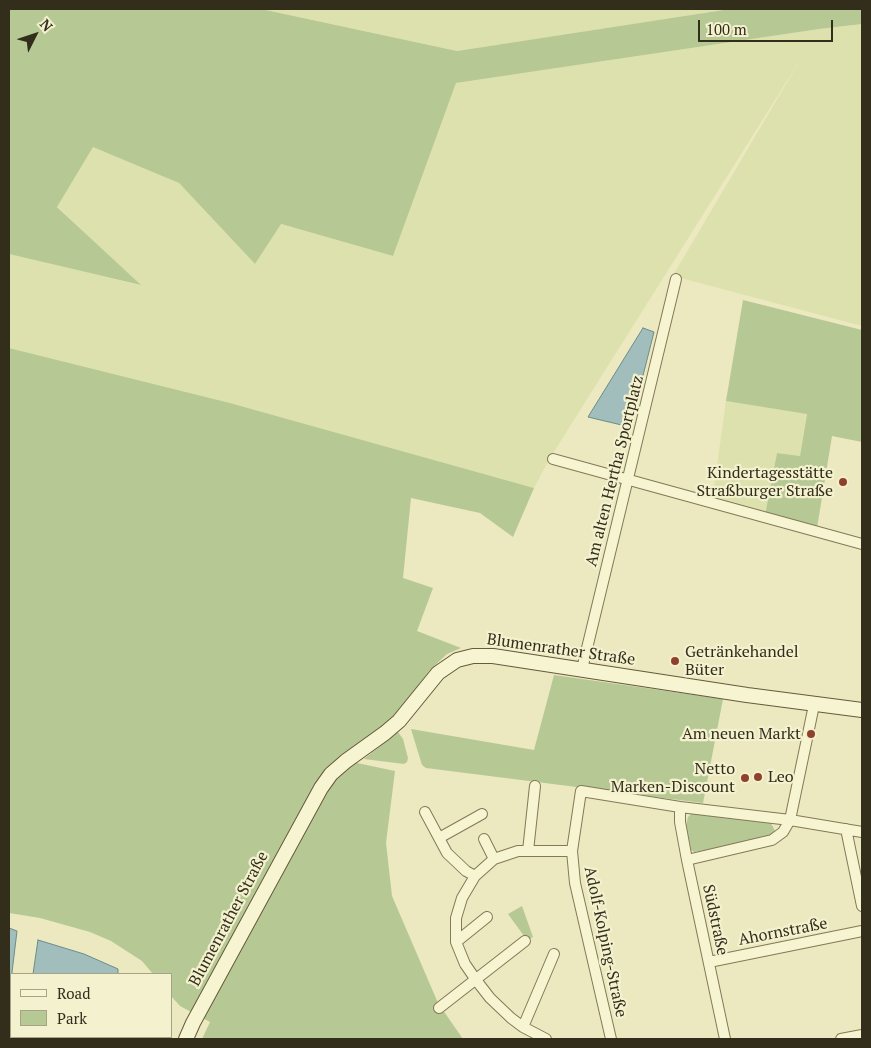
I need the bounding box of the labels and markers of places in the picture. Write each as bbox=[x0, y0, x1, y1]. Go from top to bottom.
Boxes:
place label: Kindertagesstätte Straßburger Straße bbox=[697, 463, 833, 501]
marker: Kindertagesstätte Straßburger Straße bbox=[837, 476, 849, 488]
place label: Getränkehandel Büter bbox=[685, 642, 799, 680]
marker: Getränkehandel Büter bbox=[669, 655, 681, 667]
place label: Am neuen Markt bbox=[682, 724, 801, 744]
marker: Am neuen Markt bbox=[805, 728, 817, 740]
place label: Netto Marken-Discount bbox=[611, 759, 735, 797]
place label: Leo bbox=[768, 767, 794, 787]
marker: Leo bbox=[752, 771, 764, 783]
marker: Netto Marken-Discount bbox=[739, 772, 751, 784]

